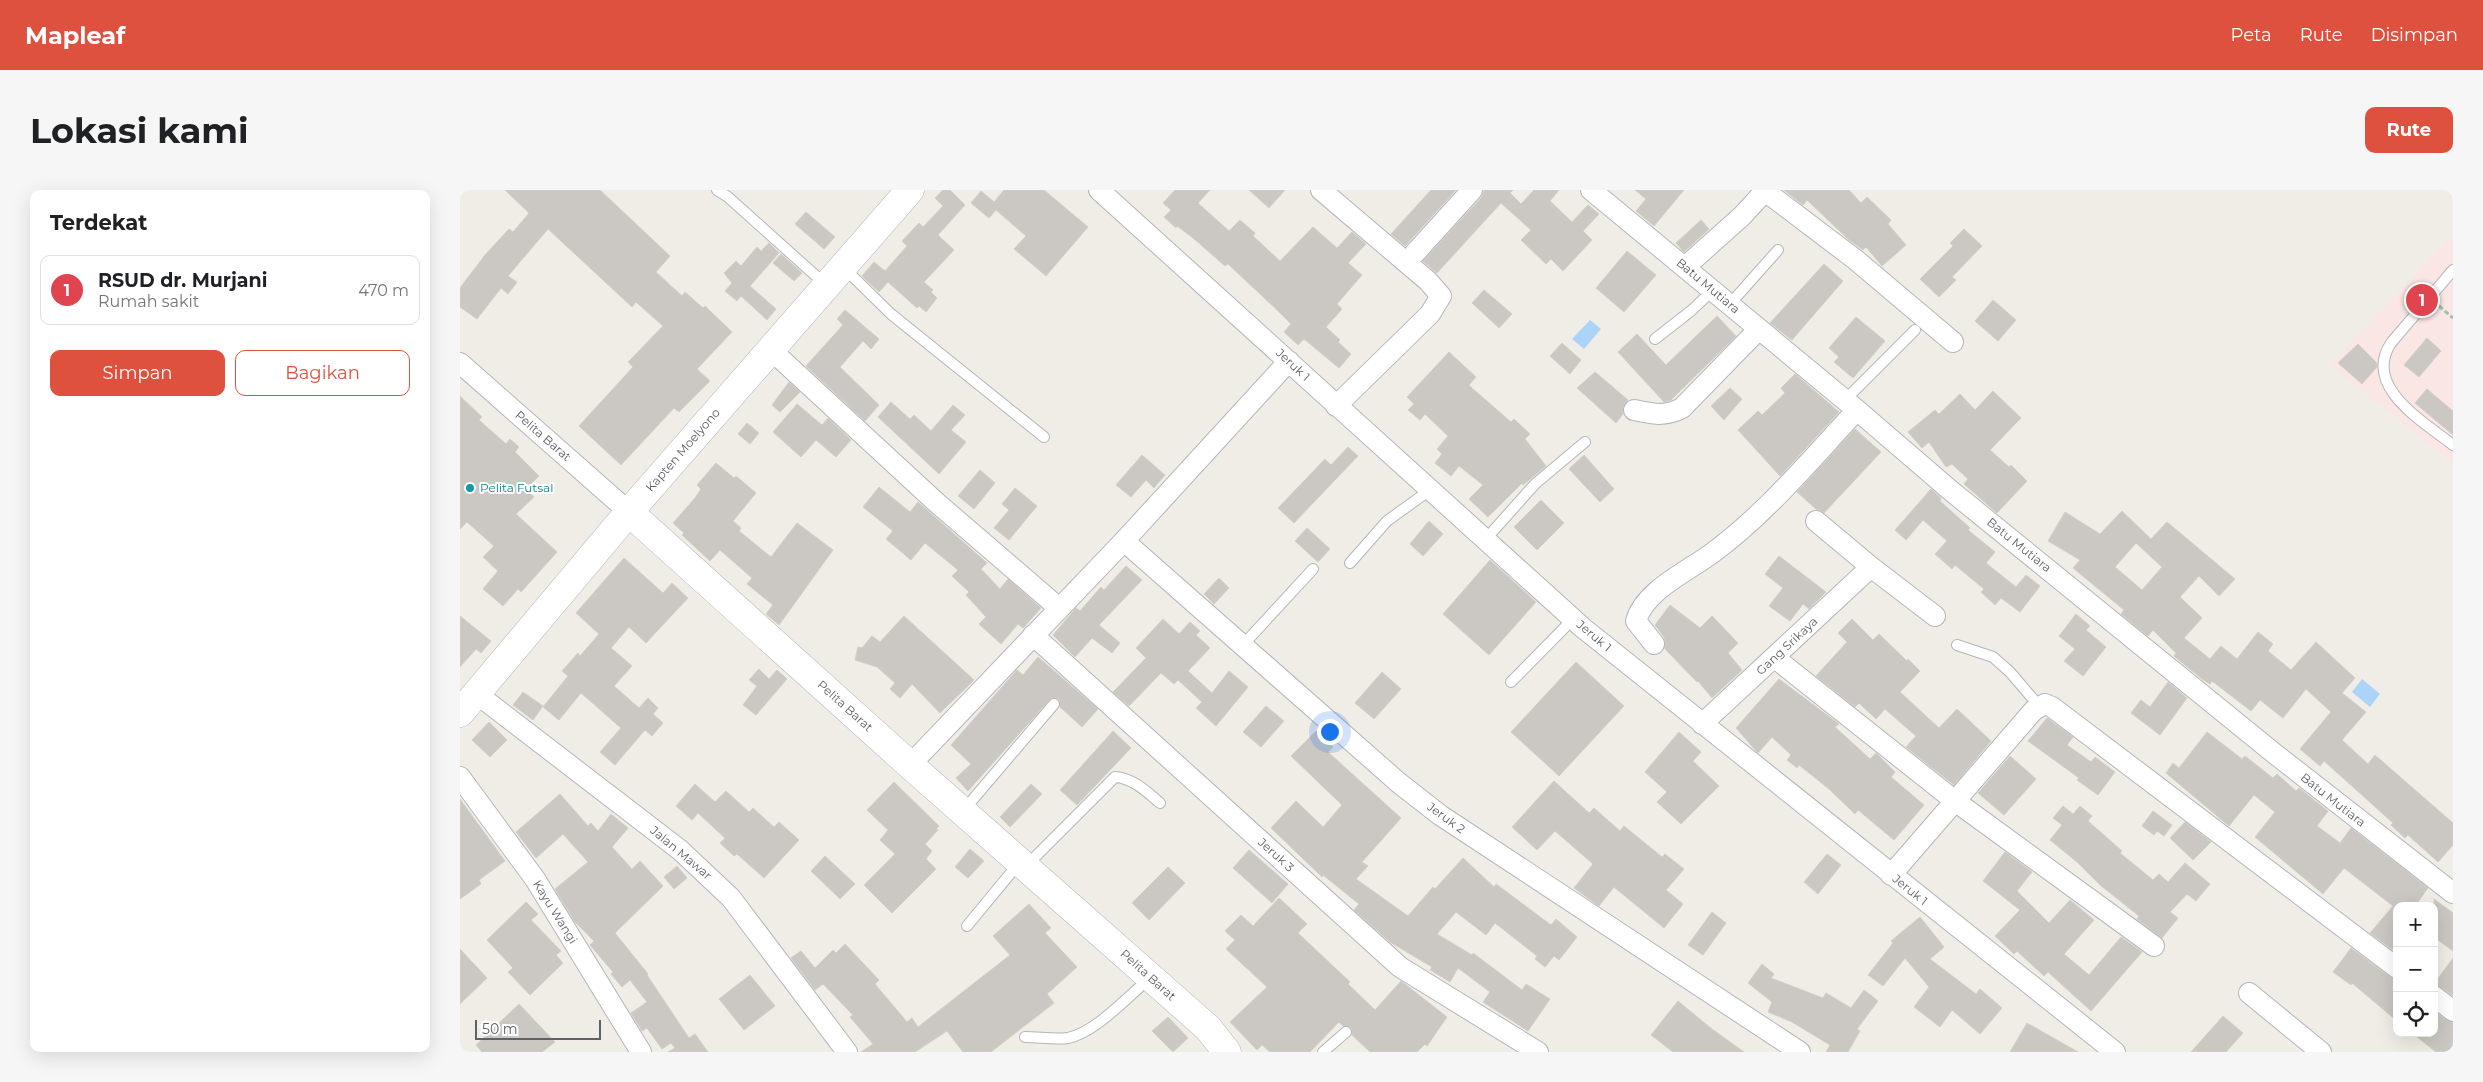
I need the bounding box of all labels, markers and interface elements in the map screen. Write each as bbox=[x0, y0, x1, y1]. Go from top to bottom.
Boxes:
text: Mapleaf bbox=[25, 21, 125, 50]
text: Peta bbox=[2231, 24, 2272, 46]
text: Rute bbox=[2300, 24, 2343, 46]
text: Disimpan bbox=[2371, 24, 2458, 46]
button: Rute bbox=[2365, 107, 2453, 153]
text: Lokasi kami bbox=[30, 109, 249, 152]
text: Terdekat bbox=[50, 210, 147, 235]
street label: Batu Mutiara bbox=[1673, 255, 1743, 317]
text: RSUD dr. Murjani bbox=[98, 269, 267, 292]
text: 1 bbox=[64, 281, 70, 300]
text: 470 m bbox=[358, 281, 409, 300]
pin: 1 bbox=[2406, 281, 2438, 319]
text: Rumah sakit bbox=[98, 292, 199, 311]
street label: Jeruk 1 bbox=[1273, 345, 1313, 384]
button: Simpan bbox=[50, 350, 225, 396]
button: Bagikan bbox=[235, 350, 410, 396]
street label: Kapten Moelyono bbox=[642, 405, 723, 494]
street label: Pelita Barat bbox=[512, 407, 575, 464]
place label: Pelita Futsal bbox=[480, 480, 553, 495]
marker: Pelita Futsal bbox=[464, 482, 476, 494]
street label: Batu Mutiara bbox=[1984, 514, 2054, 575]
street label: Gang Srikaya bbox=[1753, 613, 1820, 678]
street label: Jeruk 1 bbox=[1573, 616, 1615, 654]
street label: Pelita Barat bbox=[815, 677, 876, 734]
your location bbox=[1317, 719, 1343, 745]
street label: Batu Mutiara bbox=[2298, 770, 2369, 830]
street label: Jeruk 2 bbox=[1424, 798, 1468, 836]
street label: Jalan Mawar bbox=[647, 822, 715, 883]
street label: Jeruk 3 bbox=[1255, 834, 1298, 875]
street label: Jeruk 1 bbox=[1889, 870, 1931, 908]
street label: Kayu Wangi bbox=[530, 877, 581, 946]
map controls bbox=[2393, 902, 2438, 1037]
button: + bbox=[2393, 902, 2438, 947]
street label: Pelita Barat bbox=[1118, 946, 1179, 1003]
button: − bbox=[2393, 947, 2438, 992]
button: locate bbox=[2393, 992, 2438, 1037]
scale bar bbox=[475, 1017, 601, 1040]
text: 50 m bbox=[482, 1020, 518, 1038]

